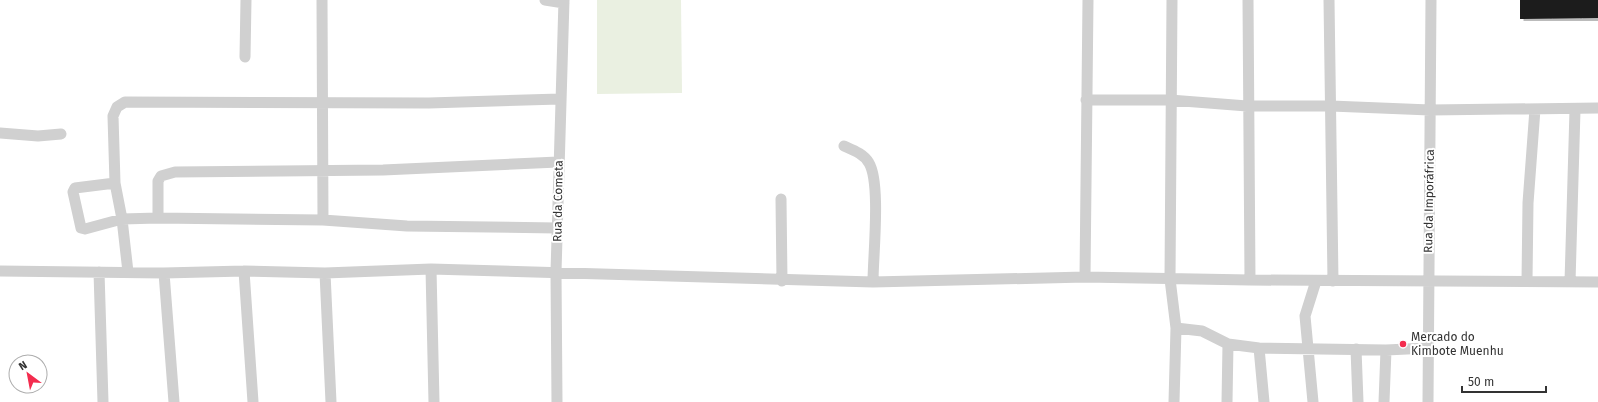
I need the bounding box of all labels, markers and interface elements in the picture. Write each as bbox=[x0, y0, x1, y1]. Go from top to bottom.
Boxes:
street label: Rua da Imporáfrica bbox=[1421, 149, 1437, 253]
street label: Rua da Cometa bbox=[550, 160, 566, 242]
place label: Mercado do Kimbote Muenhu bbox=[1411, 330, 1504, 358]
marker: Mercado do Kimbote Muenhu bbox=[1398, 339, 1408, 349]
north arrow bbox=[8, 354, 48, 394]
text: N bbox=[16, 358, 30, 373]
scale bar bbox=[1462, 368, 1546, 394]
text: 50 m bbox=[1468, 375, 1494, 389]

